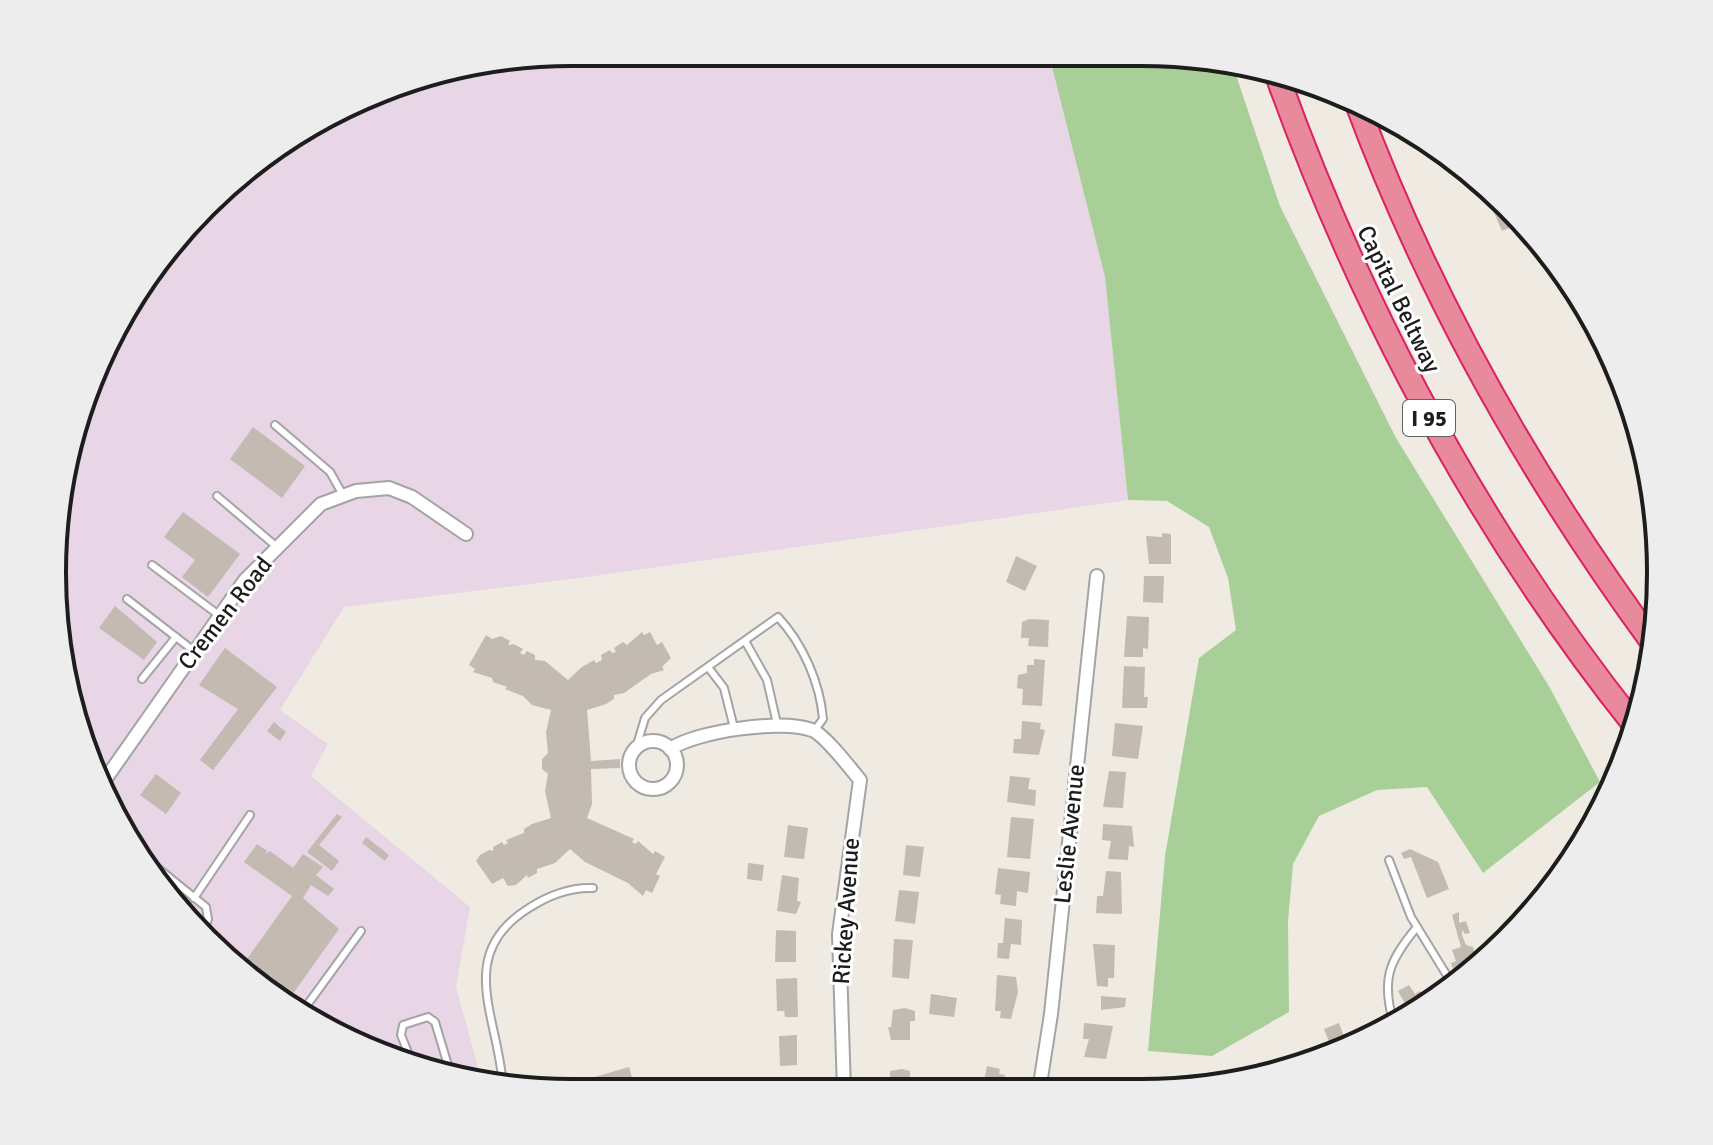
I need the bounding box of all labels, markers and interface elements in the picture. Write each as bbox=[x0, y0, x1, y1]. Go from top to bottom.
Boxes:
street label: Capital Beltway bbox=[1350, 220, 1448, 378]
road number: I 95 bbox=[1403, 400, 1455, 436]
street label: Cremen Road bbox=[171, 550, 279, 676]
street label: Leslie Avenue bbox=[1047, 763, 1091, 905]
street label: Rickey Avenue bbox=[826, 837, 866, 985]

